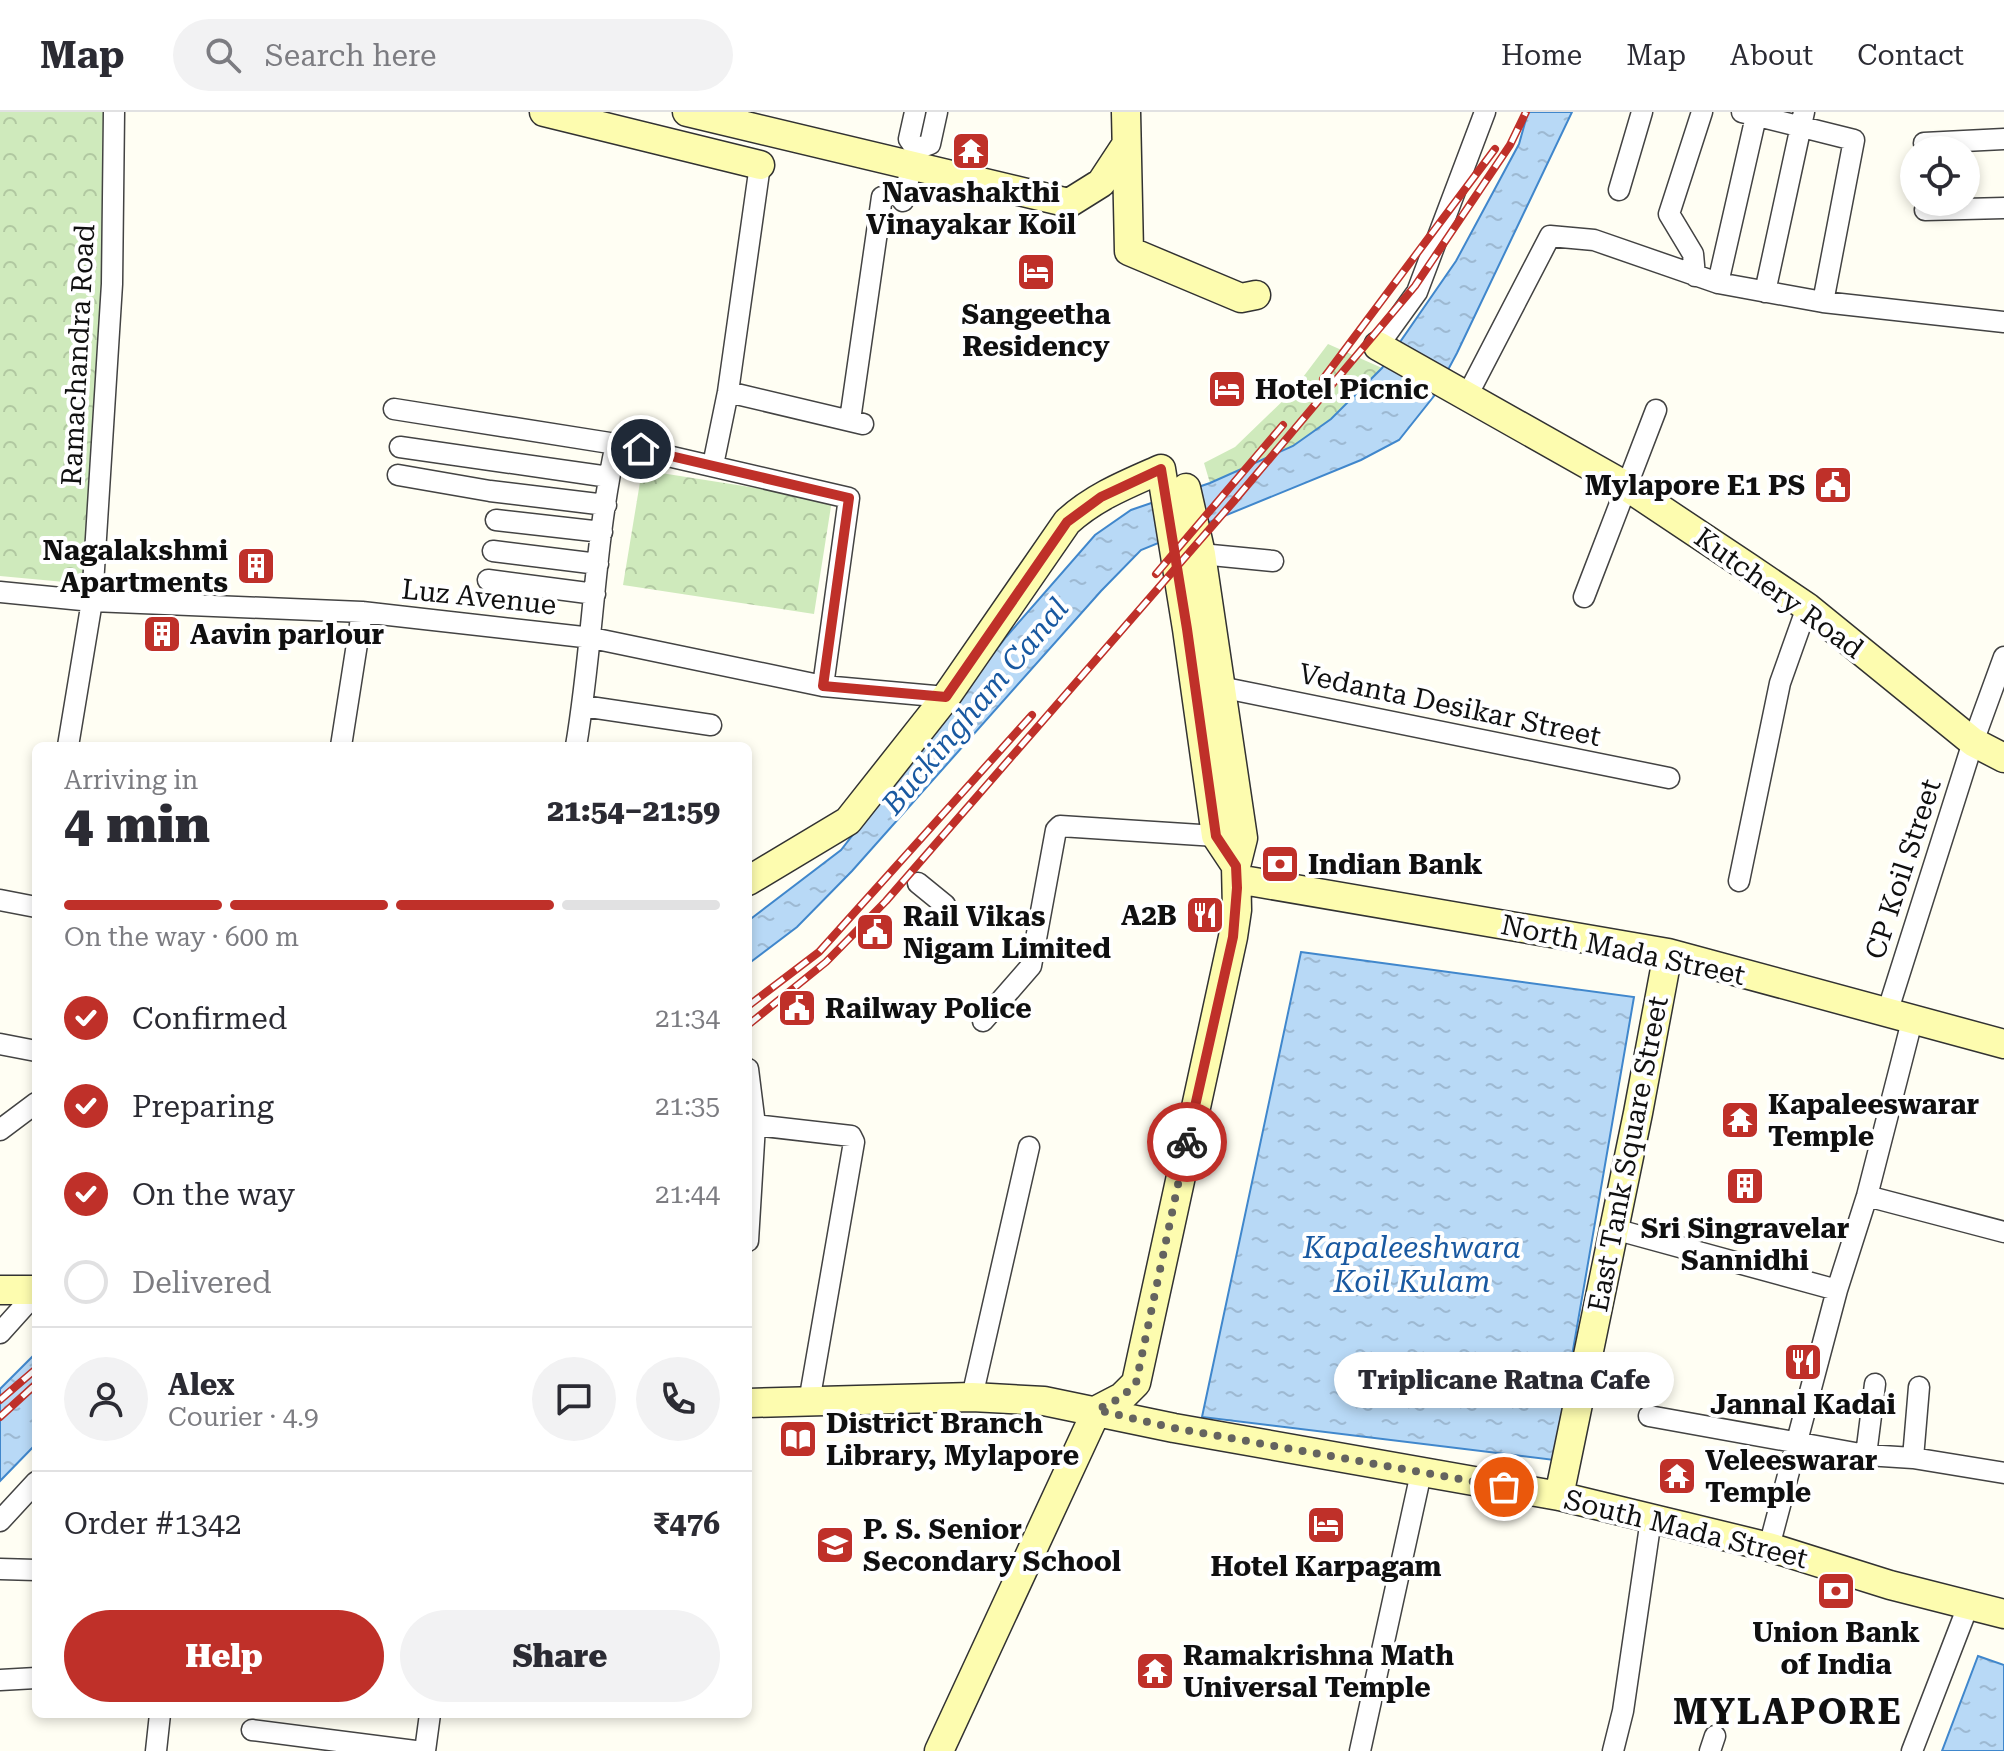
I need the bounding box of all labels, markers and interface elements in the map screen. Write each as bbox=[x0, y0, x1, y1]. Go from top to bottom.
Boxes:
search box bbox=[173, 19, 733, 91]
text: Map bbox=[40, 33, 125, 77]
icon: search bbox=[201, 33, 245, 77]
text: Search here bbox=[265, 38, 437, 73]
text: Home bbox=[1501, 39, 1582, 72]
text: Map bbox=[1626, 39, 1686, 72]
text: About bbox=[1730, 39, 1813, 72]
text: Contact bbox=[1857, 39, 1964, 72]
temple icon: Navashakthi Vinayakar Koil bbox=[950, 130, 992, 172]
map controls bbox=[1900, 136, 1980, 216]
button: locate bbox=[1900, 136, 1980, 216]
place label: Navashakthi Vinayakar Koil bbox=[866, 176, 1076, 241]
street label: Ramachandra Road bbox=[55, 223, 101, 487]
hotel icon: Sangeetha Residency bbox=[1015, 251, 1057, 293]
place label: Sangeetha Residency bbox=[961, 298, 1111, 363]
hotel icon: Hotel Picnic bbox=[1206, 368, 1248, 410]
place label: Hotel Picnic bbox=[1255, 373, 1429, 406]
pin bbox=[607, 415, 675, 483]
icon: home bbox=[619, 427, 663, 471]
public building icon: Mylapore E1 PS bbox=[1812, 464, 1854, 506]
place label: Mylapore E1 PS bbox=[1585, 469, 1805, 502]
street label: Kutchery Road bbox=[1688, 521, 1870, 665]
place label: Nagalakshmi Apartments bbox=[43, 534, 228, 599]
building icon: Nagalakshmi Apartments bbox=[235, 545, 277, 587]
street label: Luz Avenue bbox=[400, 572, 558, 622]
water label: Buckingham Canal bbox=[874, 591, 1076, 822]
building icon: Aavin parlour bbox=[141, 613, 183, 655]
place label: Aavin parlour bbox=[190, 618, 384, 651]
street label: Vedanta Desikar Street bbox=[1296, 657, 1604, 753]
text: Arriving in bbox=[64, 765, 198, 795]
street label: CP Koil Street bbox=[1858, 775, 1948, 963]
text: 21:54–21:59 bbox=[547, 793, 720, 828]
text: 4 min bbox=[64, 794, 210, 855]
bank icon: Indian Bank bbox=[1259, 843, 1301, 885]
place label: Indian Bank bbox=[1308, 848, 1483, 881]
restaurant icon: A2B bbox=[1184, 894, 1226, 936]
place label: A2B bbox=[1121, 899, 1177, 932]
place label: Rail Vikas Nigam Limited bbox=[903, 900, 1111, 965]
street label: North Mada Street bbox=[1498, 908, 1748, 992]
public building icon: Rail Vikas Nigam Limited bbox=[854, 911, 896, 953]
text: On the way · 600 m bbox=[64, 922, 299, 952]
public building icon: Railway Police bbox=[776, 987, 818, 1029]
place label: Railway Police bbox=[825, 992, 1032, 1025]
street label: East Tank Square Street bbox=[1581, 993, 1675, 1315]
icon: check bbox=[64, 996, 108, 1040]
text: Confirmed bbox=[132, 1001, 287, 1036]
text: 21:34 bbox=[655, 1003, 720, 1033]
icon: check bbox=[64, 1084, 108, 1128]
place label: Kapaleeswarar Temple bbox=[1768, 1088, 1980, 1153]
text: Preparing bbox=[132, 1089, 274, 1124]
text: 21:35 bbox=[655, 1091, 720, 1121]
temple icon: Kapaleeswarar Temple bbox=[1719, 1099, 1761, 1141]
courier bbox=[1147, 1102, 1227, 1182]
icon: bike bbox=[1165, 1120, 1209, 1164]
building icon: Sri Singravelar Sannidhi bbox=[1724, 1165, 1766, 1207]
icon: check bbox=[64, 1172, 108, 1216]
text: On the way bbox=[132, 1177, 295, 1212]
text: 21:44 bbox=[655, 1179, 720, 1209]
place label: Sri Singravelar Sannidhi bbox=[1641, 1212, 1850, 1277]
water label: Kapaleeshwara Koil Kulam bbox=[1302, 1230, 1521, 1299]
text: Delivered bbox=[132, 1265, 271, 1300]
restaurant icon: Jannal Kadai bbox=[1782, 1341, 1824, 1383]
callout: Triplicane Ratna Cafe bbox=[1334, 1351, 1674, 1407]
button: person bbox=[64, 1357, 148, 1441]
button: chat bbox=[532, 1357, 616, 1441]
button: phone bbox=[636, 1357, 720, 1441]
text: Triplicane Ratna Cafe bbox=[1358, 1365, 1650, 1395]
text: Alex bbox=[168, 1367, 235, 1402]
place label: Jannal Kadai bbox=[1710, 1388, 1896, 1421]
text: Courier · 4.9 bbox=[168, 1402, 318, 1432]
place label: District Branch Library, Mylapore bbox=[826, 1407, 1079, 1472]
library icon: District Branch Library, Mylapore bbox=[777, 1418, 819, 1460]
place label: Veleeswarar Temple bbox=[1705, 1444, 1878, 1509]
pin bbox=[1470, 1453, 1538, 1521]
temple icon: Veleeswarar Temple bbox=[1656, 1455, 1698, 1497]
icon: bag bbox=[1482, 1465, 1526, 1509]
street label: South Mada Street bbox=[1561, 1483, 1811, 1575]
hotel icon: Hotel Karpagam bbox=[1305, 1504, 1347, 1546]
text: Order #1342 bbox=[64, 1506, 242, 1541]
text: ₹476 bbox=[653, 1506, 720, 1541]
place label: P. S. Senior Secondary School bbox=[863, 1513, 1121, 1578]
school or university icon: P. S. Senior Secondary School bbox=[814, 1524, 856, 1566]
place label: Hotel Karpagam bbox=[1210, 1550, 1442, 1583]
bank icon: Union Bank of India bbox=[1815, 1570, 1857, 1612]
button: Help bbox=[64, 1610, 384, 1702]
button: Share bbox=[400, 1610, 720, 1702]
place label: Union Bank of India bbox=[1752, 1616, 1920, 1681]
place label: Ramakrishna Math Universal Temple bbox=[1183, 1639, 1454, 1704]
temple icon: Ramakrishna Math Universal Temple bbox=[1134, 1650, 1176, 1692]
district label: MYLAPORE bbox=[1673, 1691, 1903, 1733]

